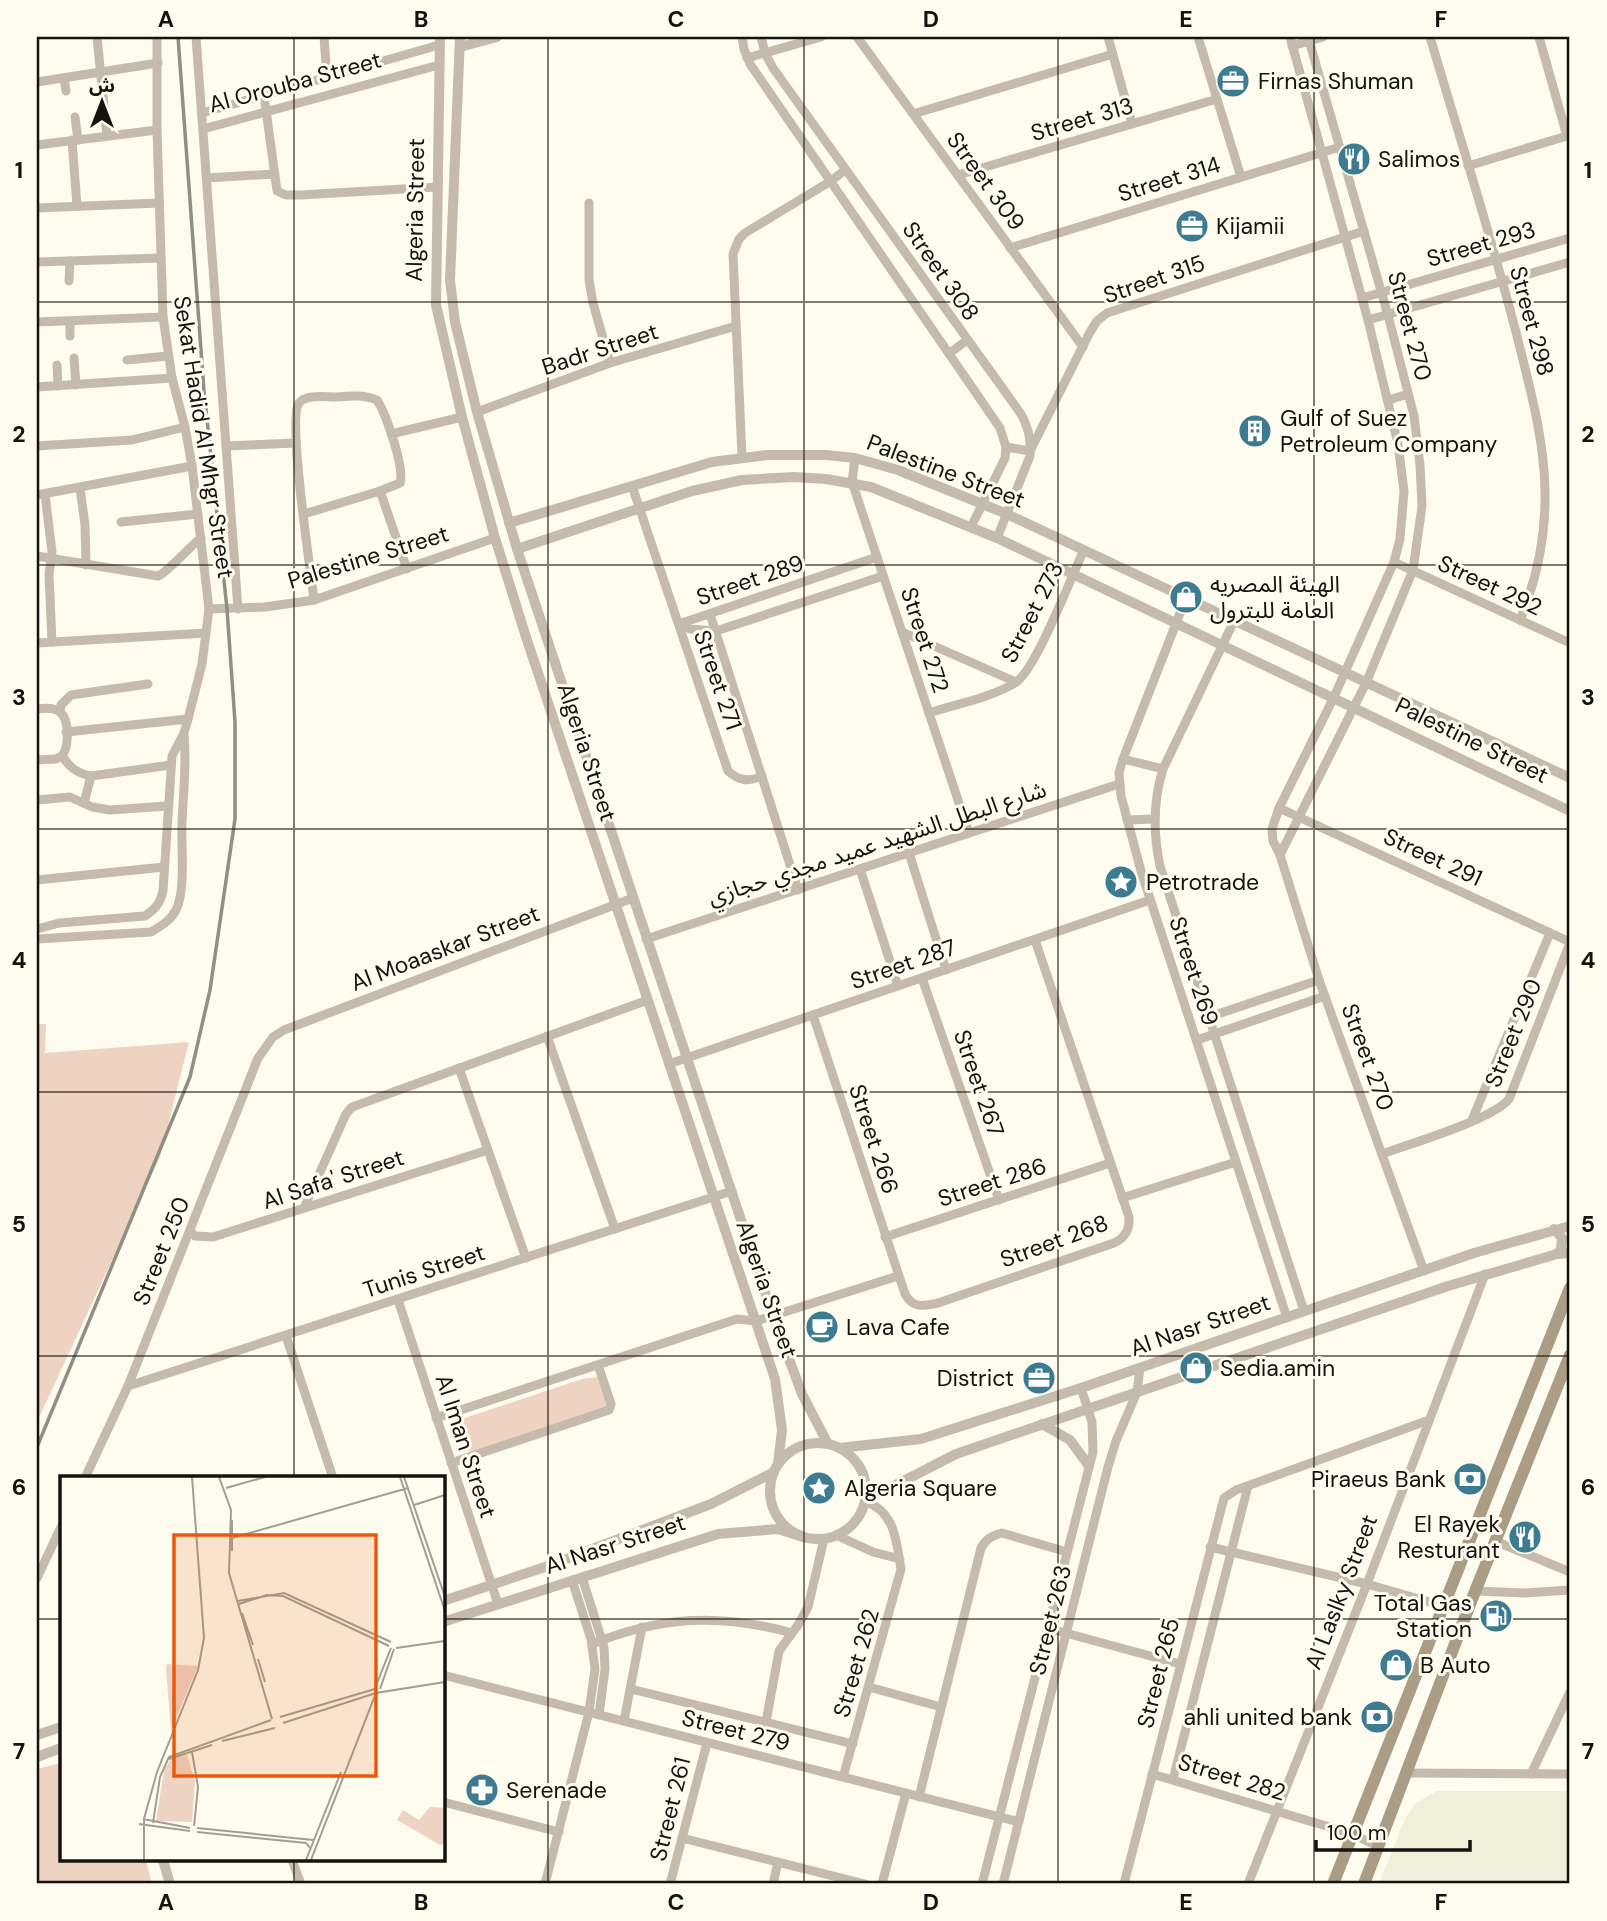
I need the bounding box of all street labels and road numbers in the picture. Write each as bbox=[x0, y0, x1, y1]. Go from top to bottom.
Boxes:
street label: Al Orouba Street bbox=[205, 45, 385, 119]
street label: Street 313 bbox=[1027, 90, 1137, 148]
street label: Street 309 bbox=[940, 126, 1032, 236]
street label: Algeria Street bbox=[399, 138, 431, 282]
street label: Street 314 bbox=[1114, 149, 1224, 209]
street label: Street 293 bbox=[1423, 214, 1539, 274]
street label: Street 308 bbox=[896, 215, 986, 327]
street label: Street 315 bbox=[1099, 248, 1209, 310]
street label: Street 298 bbox=[1503, 263, 1561, 379]
street label: Street 270 bbox=[1381, 268, 1439, 384]
street label: Sekat Hadid Al Mhgr Street bbox=[167, 294, 241, 580]
street label: Badr Street bbox=[538, 316, 662, 382]
street label: Palestine Street bbox=[863, 427, 1029, 515]
street label: Palestine Street bbox=[284, 518, 452, 596]
street label: Street 289 bbox=[692, 548, 808, 612]
street label: Street 292 bbox=[1433, 548, 1547, 622]
street label: Street 273 bbox=[994, 556, 1070, 668]
street label: Street 272 bbox=[894, 583, 956, 697]
street label: Street 271 bbox=[687, 626, 749, 734]
street label: Algeria Street bbox=[551, 679, 623, 825]
street label: Palestine Street bbox=[1391, 690, 1553, 790]
street label: شارع البطل الشهيد عميد مجدي حجازي bbox=[704, 774, 1051, 914]
street label: Street 291 bbox=[1379, 821, 1487, 893]
street label: Al Moaaskar Street bbox=[346, 898, 544, 998]
street label: Street 269 bbox=[1162, 913, 1226, 1029]
street label: Street 287 bbox=[846, 932, 960, 996]
street label: Street 290 bbox=[1478, 974, 1548, 1092]
street label: Street 270 bbox=[1335, 999, 1401, 1115]
street label: Street 267 bbox=[947, 1026, 1011, 1140]
street label: Street 266 bbox=[842, 1080, 906, 1198]
street label: Al Safa' Street bbox=[258, 1142, 408, 1216]
street label: Street 286 bbox=[934, 1150, 1050, 1214]
street label: Street 250 bbox=[126, 1192, 196, 1310]
street label: Street 268 bbox=[996, 1208, 1112, 1274]
street label: Algeria Street bbox=[729, 1216, 805, 1362]
street label: Tunis Street bbox=[359, 1237, 489, 1305]
street label: Al Nasr Street bbox=[1126, 1287, 1274, 1363]
street label: Al Iman Street bbox=[429, 1370, 503, 1522]
street label: Al Nasr Street bbox=[541, 1507, 689, 1581]
street label: Al Laslky Street bbox=[1298, 1510, 1384, 1674]
street label: Street 263 bbox=[1022, 1562, 1078, 1678]
street label: Street 262 bbox=[826, 1605, 886, 1721]
street label: Street 265 bbox=[1130, 1615, 1186, 1731]
street label: Street 279 bbox=[679, 1702, 793, 1758]
street label: Street 282 bbox=[1175, 1746, 1289, 1808]
street label: Street 261 bbox=[643, 1754, 697, 1864]

